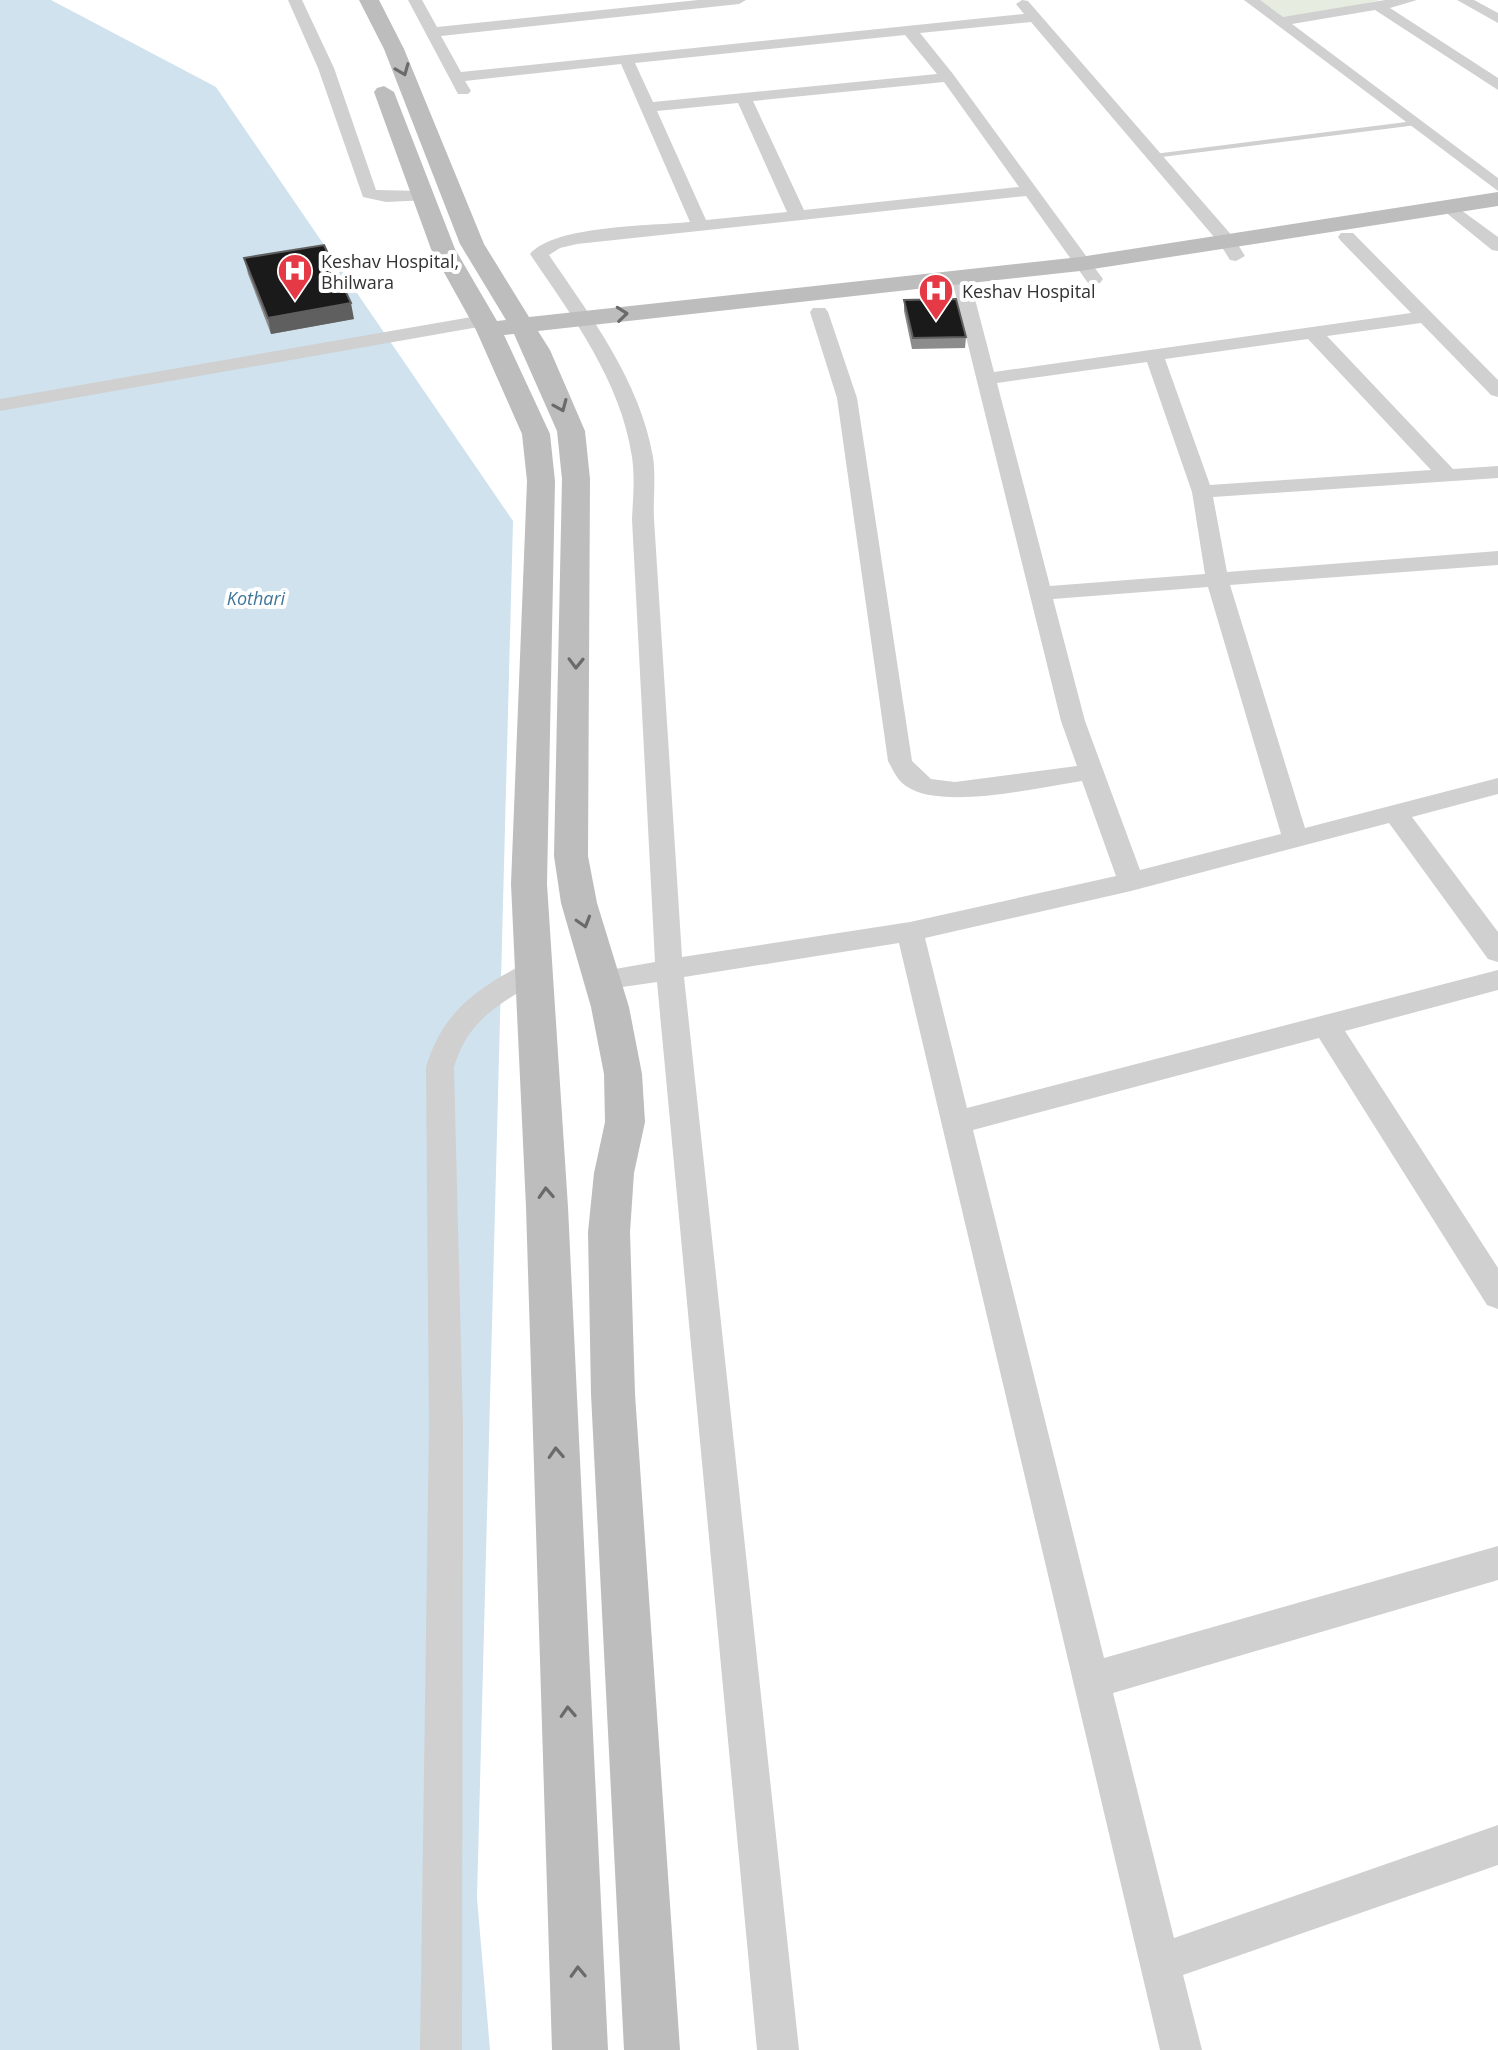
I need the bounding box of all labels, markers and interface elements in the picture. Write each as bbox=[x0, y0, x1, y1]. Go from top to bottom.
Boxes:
one-way arrow bbox=[393, 62, 409, 76]
place label: Keshav Hospital, Bhilwara bbox=[321, 249, 459, 294]
hospital icon: Keshav Hospital, Bhilwara bbox=[276, 252, 314, 302]
hospital icon: Keshav Hospital bbox=[917, 272, 955, 322]
place label: Keshav Hospital bbox=[962, 279, 1096, 303]
one-way arrow bbox=[616, 306, 629, 323]
one-way arrow bbox=[551, 398, 567, 412]
water label: Kothari bbox=[227, 586, 286, 610]
one-way arrow bbox=[567, 657, 585, 670]
one-way arrow bbox=[575, 914, 591, 928]
one-way arrow bbox=[538, 1186, 555, 1199]
one-way arrow bbox=[548, 1446, 565, 1459]
one-way arrow bbox=[560, 1705, 577, 1718]
one-way arrow bbox=[569, 1965, 586, 1978]

